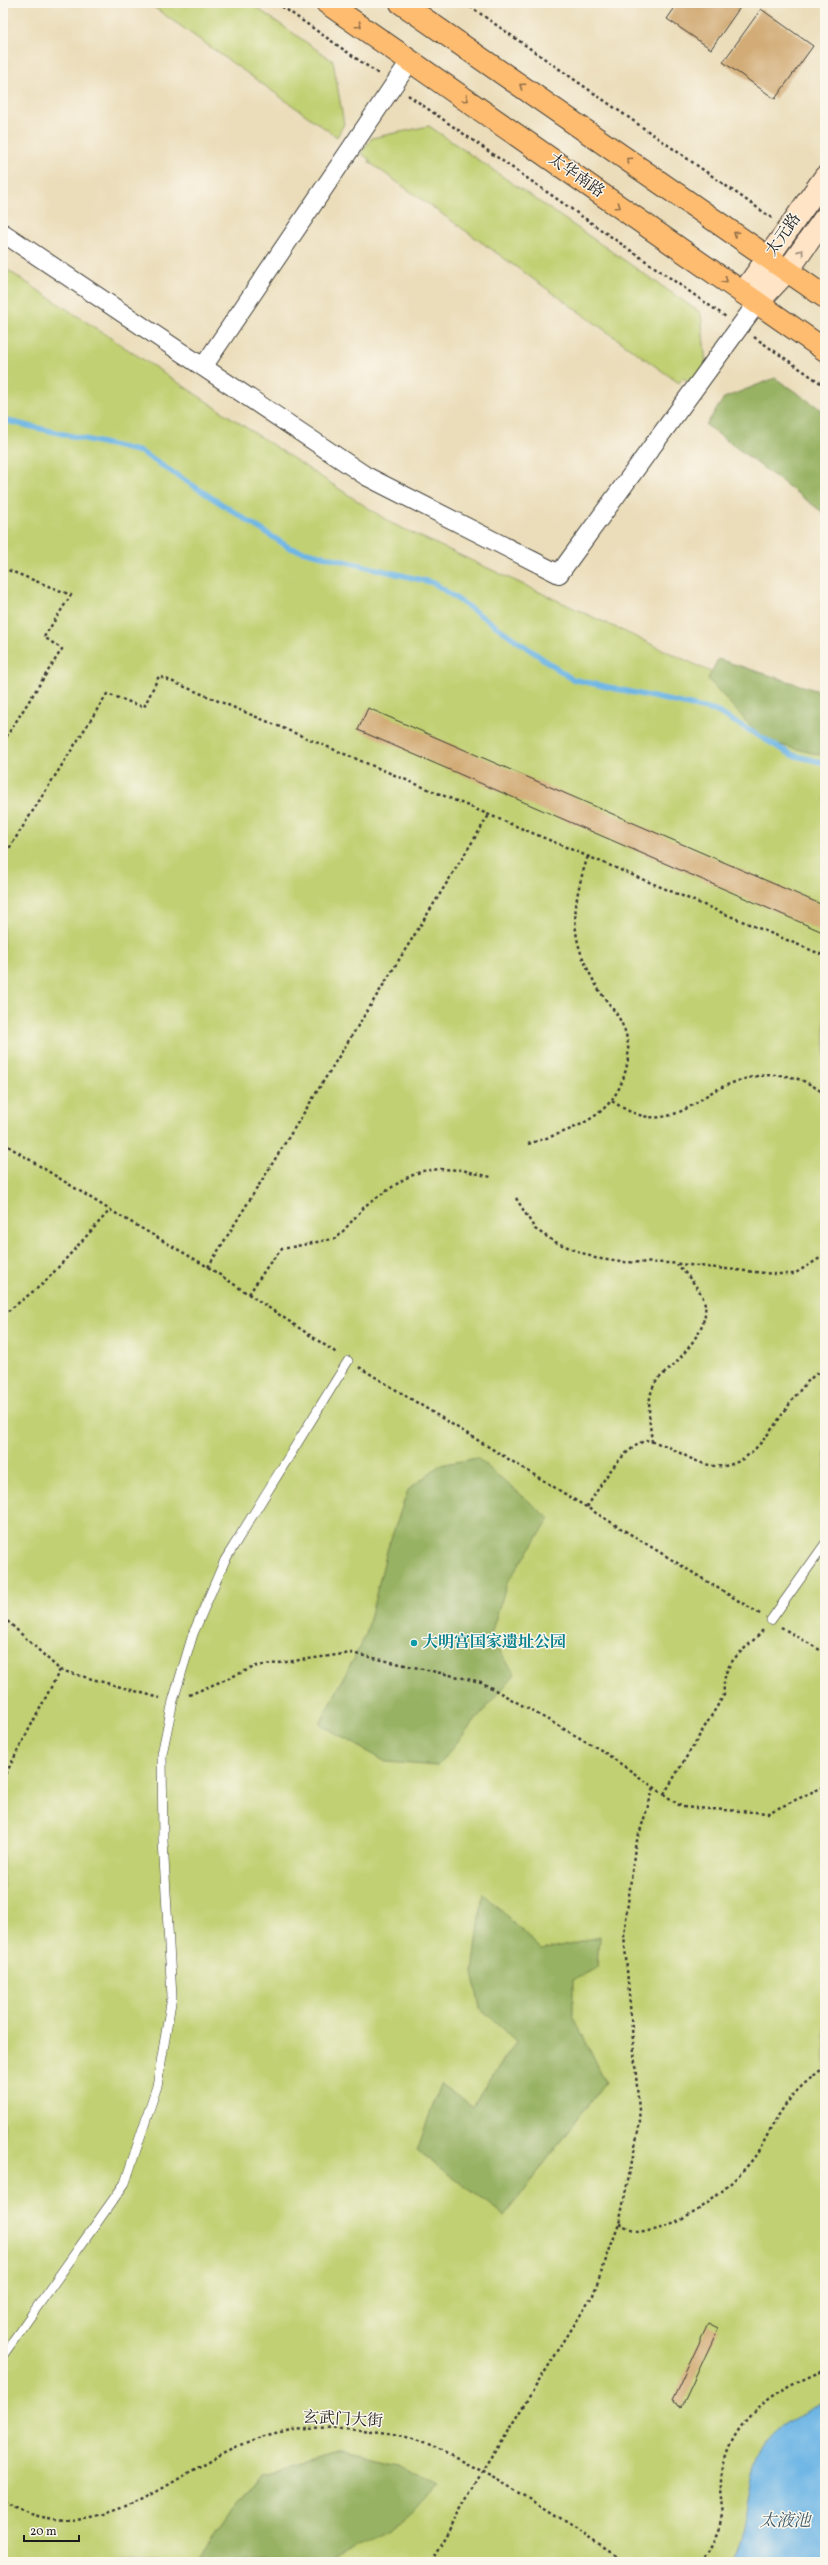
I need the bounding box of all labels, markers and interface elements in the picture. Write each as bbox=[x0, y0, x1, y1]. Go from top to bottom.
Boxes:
one-way arrow bbox=[354, 20, 361, 27]
one-way arrow bbox=[519, 83, 526, 91]
one-way arrow bbox=[461, 94, 468, 101]
street label: 太华南路 bbox=[543, 149, 609, 203]
one-way arrow bbox=[626, 157, 633, 165]
one-way arrow bbox=[614, 201, 621, 209]
street label: 太元路 bbox=[761, 209, 807, 261]
one-way arrow bbox=[733, 231, 740, 239]
one-way arrow bbox=[796, 250, 803, 257]
one-way arrow bbox=[720, 275, 727, 282]
place label: 大明宫国家遗址公园 bbox=[422, 1632, 566, 1654]
marker: 大明宫国家遗址公园 bbox=[409, 1638, 419, 1648]
street label: 玄武门大街 bbox=[302, 2407, 384, 2433]
water label: 太液池 bbox=[760, 2510, 812, 2533]
scale bar bbox=[24, 2517, 79, 2543]
text: 20 m bbox=[30, 2524, 57, 2540]

